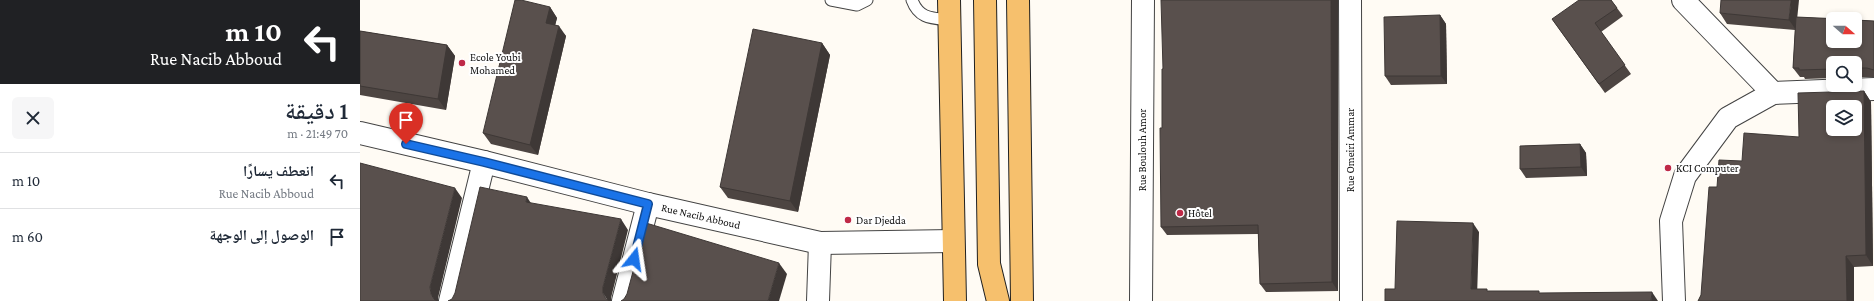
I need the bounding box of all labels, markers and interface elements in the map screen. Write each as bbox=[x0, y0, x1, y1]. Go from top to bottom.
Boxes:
north arrow bbox=[1826, 12, 1862, 48]
map controls bbox=[1826, 12, 1862, 136]
text: 10 m bbox=[225, 16, 282, 47]
icon: left bbox=[296, 16, 348, 68]
text: Rue Nacib Abboud bbox=[150, 49, 282, 69]
place label: Ecole Youbi Mohamed bbox=[470, 51, 521, 76]
button: search bbox=[1826, 56, 1862, 92]
marker: Ecole Youbi Mohamed bbox=[457, 58, 467, 68]
button: close bbox=[12, 97, 54, 139]
text: 1 دقيقة bbox=[285, 97, 348, 124]
button: layers bbox=[1826, 100, 1862, 136]
pin bbox=[389, 103, 423, 144]
street label: Rue Omeiri Ammar bbox=[1344, 108, 1356, 192]
icon: arrive bbox=[395, 109, 417, 131]
street label: Rue Boulouh Amor bbox=[1136, 109, 1148, 191]
text: 70 m · 21:49 bbox=[287, 126, 348, 141]
place label: KCI Computer bbox=[1676, 162, 1739, 175]
text: انعطف يسارًا bbox=[243, 163, 314, 179]
marker: KCI Computer bbox=[1663, 163, 1673, 173]
icon: left bbox=[326, 170, 348, 192]
text: 10 m bbox=[12, 173, 40, 189]
text: Rue Nacib Abboud bbox=[219, 186, 314, 201]
street label: Rue Nacib Abboud bbox=[660, 201, 742, 231]
place label: Hôtel bbox=[1188, 207, 1212, 219]
marker: Hôtel bbox=[1175, 208, 1185, 218]
place label: Dar Djedda bbox=[856, 214, 906, 227]
marker: Dar Djedda bbox=[843, 215, 853, 225]
icon: arrive bbox=[326, 226, 348, 248]
text: الوصول إلى الوجهة bbox=[210, 227, 314, 243]
text: 60 m bbox=[12, 229, 43, 245]
position arrow bbox=[613, 238, 655, 280]

